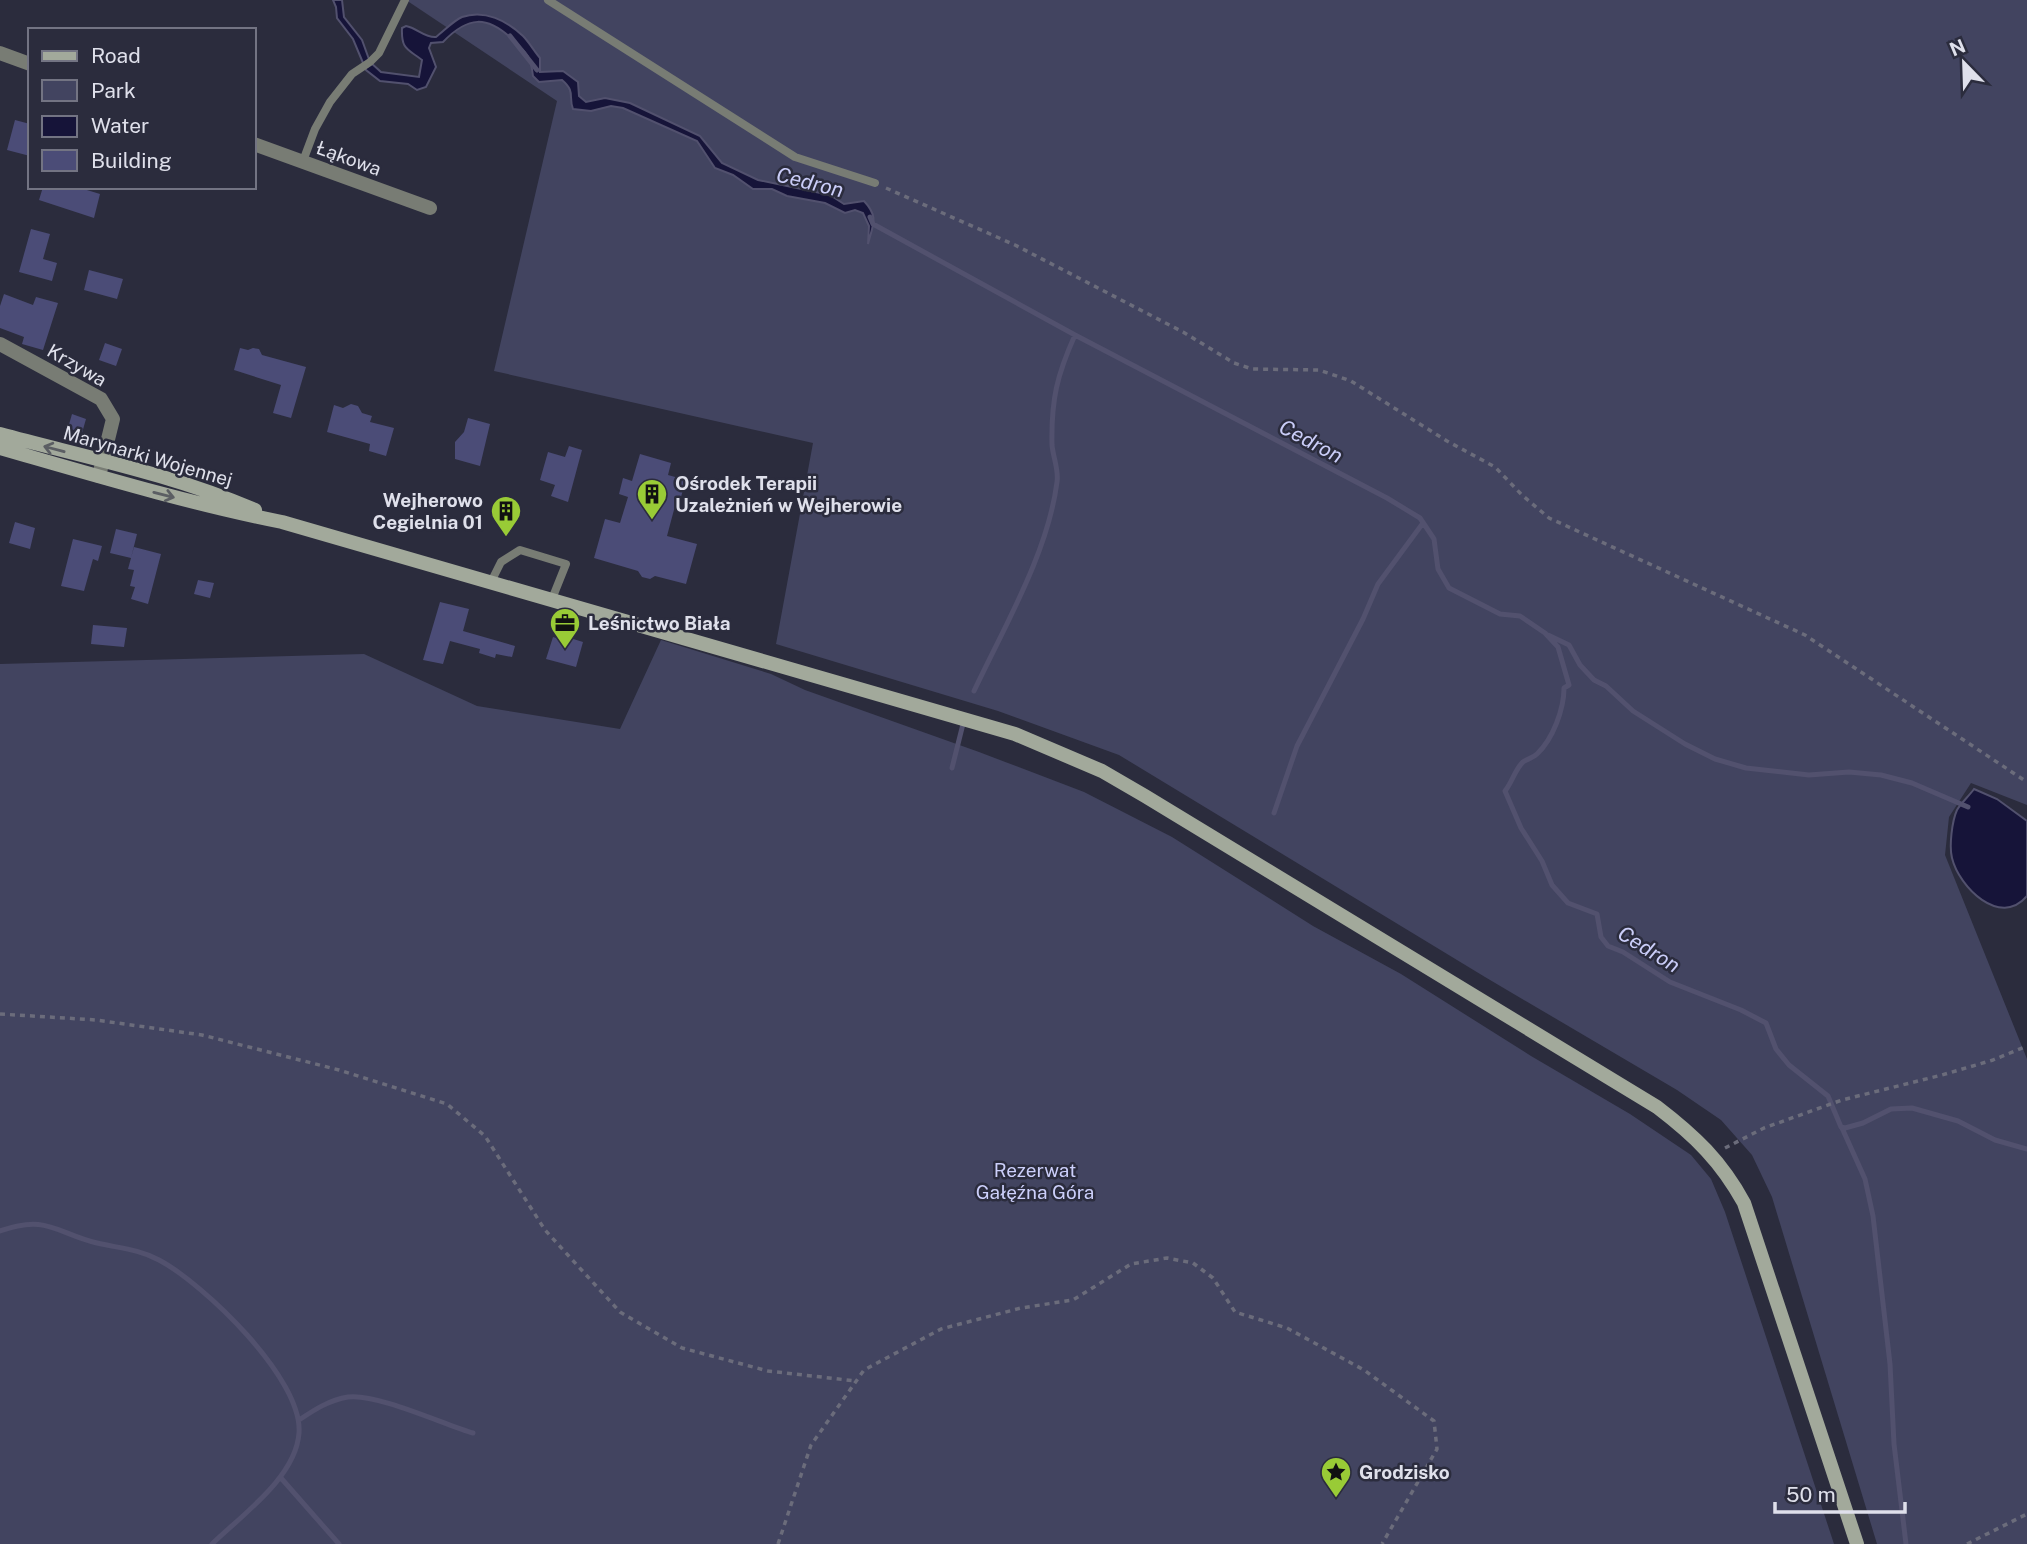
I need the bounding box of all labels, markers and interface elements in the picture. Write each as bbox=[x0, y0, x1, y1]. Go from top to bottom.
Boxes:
legend bbox=[28, 28, 256, 189]
north arrow bbox=[1929, 28, 1999, 98]
text: N bbox=[1946, 34, 1968, 60]
text: Road bbox=[91, 43, 141, 68]
text: Park bbox=[91, 78, 136, 103]
text: Water bbox=[91, 113, 149, 138]
street label: Łąkowa bbox=[314, 136, 384, 180]
text: Building bbox=[91, 148, 172, 173]
water label: Cedron bbox=[774, 162, 846, 202]
street label: Krzywa bbox=[43, 339, 111, 391]
water label: Cedron bbox=[1275, 414, 1347, 468]
street label: Marynarki Wojennej bbox=[61, 421, 235, 491]
one-way arrow bbox=[44, 441, 66, 454]
place label: Ośrodek Terapii Uzależnień w Wejherowie bbox=[675, 472, 902, 516]
building icon: Ośrodek Terapii Uzależnień w Wejherowie bbox=[635, 477, 669, 521]
one-way arrow bbox=[153, 489, 175, 502]
place label: Wejherowo Cegielnia 01 bbox=[373, 489, 483, 533]
building icon: Wejherowo Cegielnia 01 bbox=[489, 494, 523, 538]
office icon: Leśnictwo Biała bbox=[548, 606, 582, 650]
place label: Leśnictwo Biała bbox=[588, 612, 730, 634]
water label: Cedron bbox=[1613, 920, 1685, 978]
park label: Rezerwat Gałęźna Góra bbox=[976, 1159, 1094, 1203]
place icon: Grodzisko bbox=[1319, 1455, 1353, 1499]
place label: Grodzisko bbox=[1359, 1461, 1450, 1483]
scale bar bbox=[1775, 1470, 1904, 1514]
text: 50 m bbox=[1786, 1482, 1836, 1507]

